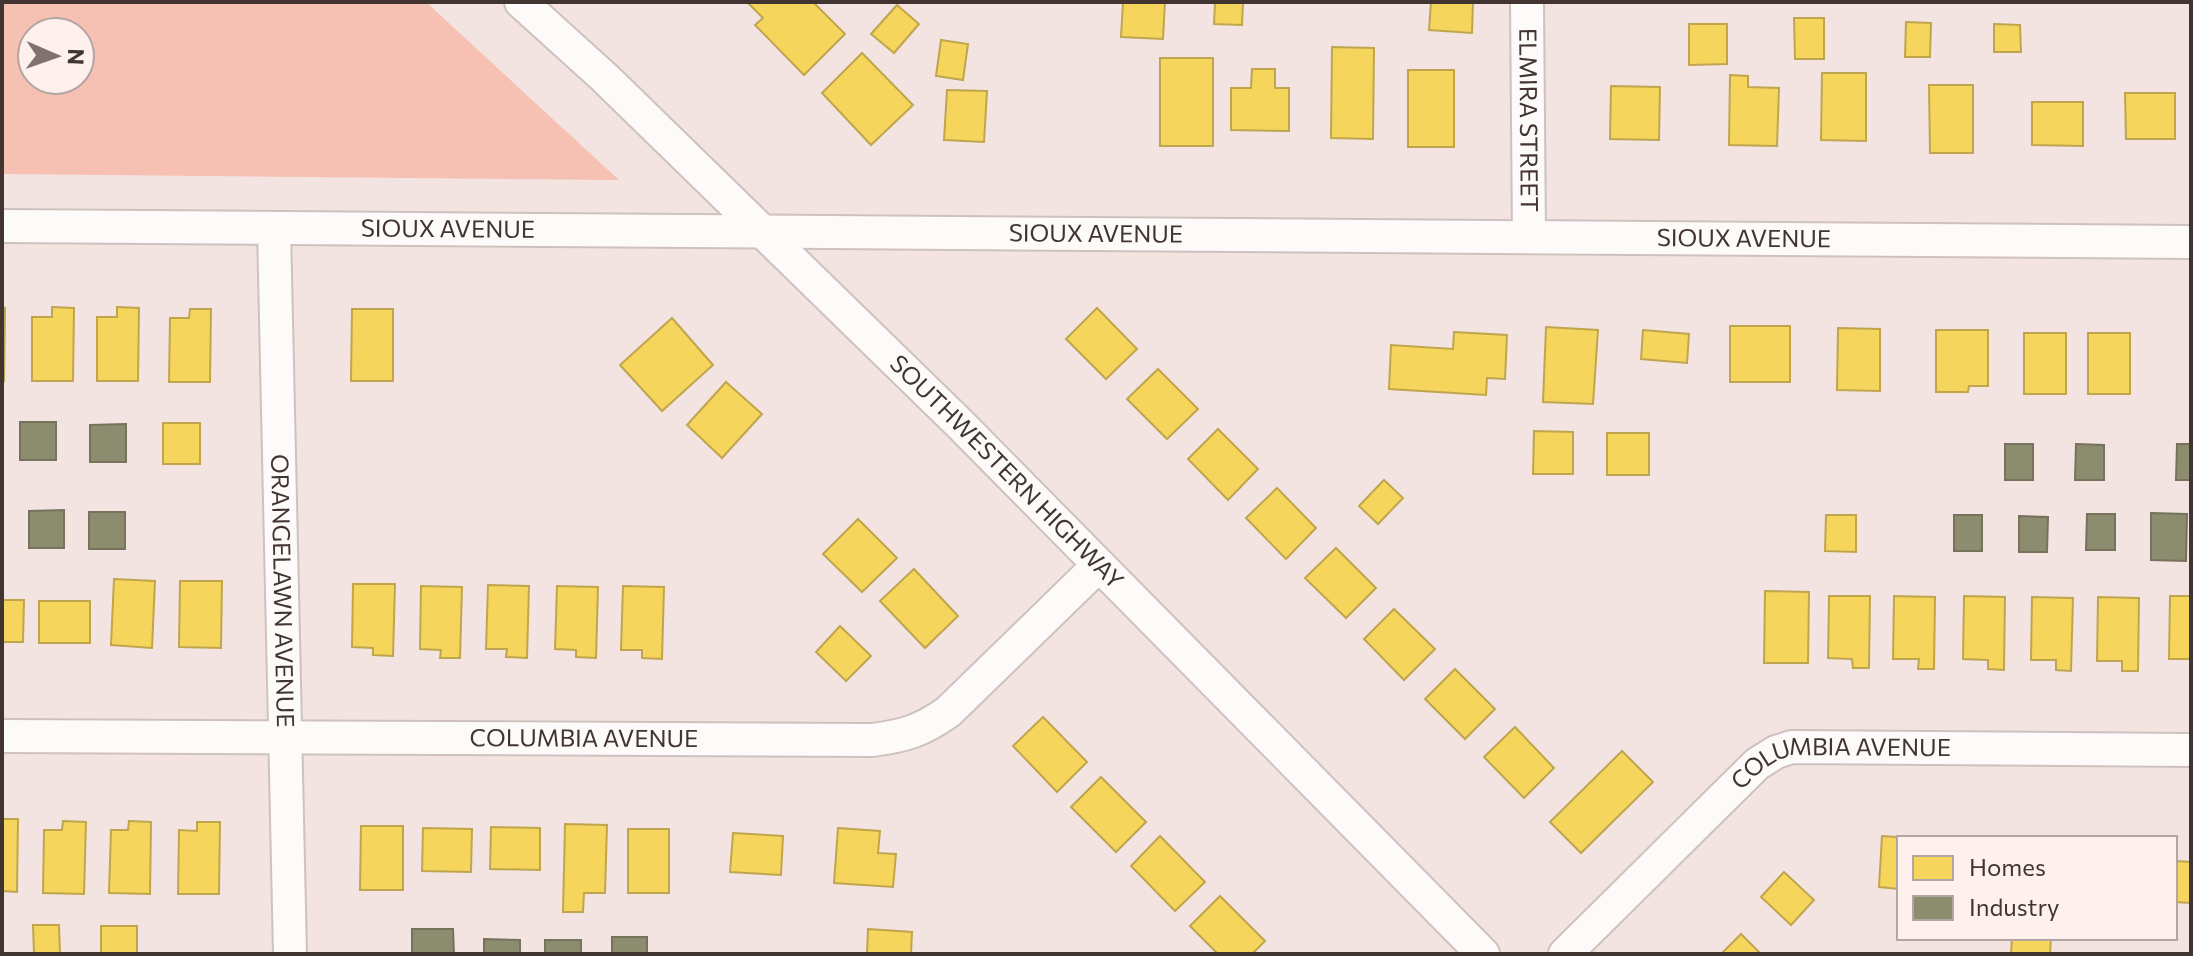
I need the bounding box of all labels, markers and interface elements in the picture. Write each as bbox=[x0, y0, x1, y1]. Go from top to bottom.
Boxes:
north arrow bbox=[16, 16, 96, 96]
street label: ELMIRA STREET bbox=[1514, 28, 1545, 212]
text: N bbox=[63, 48, 90, 65]
street label: SIOUX AVENUE bbox=[361, 213, 535, 243]
street label: SIOUX AVENUE bbox=[1009, 217, 1183, 248]
street label: SIOUX AVENUE bbox=[1657, 222, 1831, 252]
street label: SOUTHWESTERN HIGHWAY bbox=[885, 348, 1131, 595]
street label: ORANGELAWN AVENUE bbox=[266, 454, 301, 728]
street label: COLUMBIA AVENUE bbox=[470, 722, 698, 752]
street label: COLUMBIA AVENUE bbox=[1724, 731, 1951, 795]
legend bbox=[1897, 836, 2177, 940]
text: Homes bbox=[1969, 852, 2046, 881]
text: Industry bbox=[1969, 892, 2059, 921]

